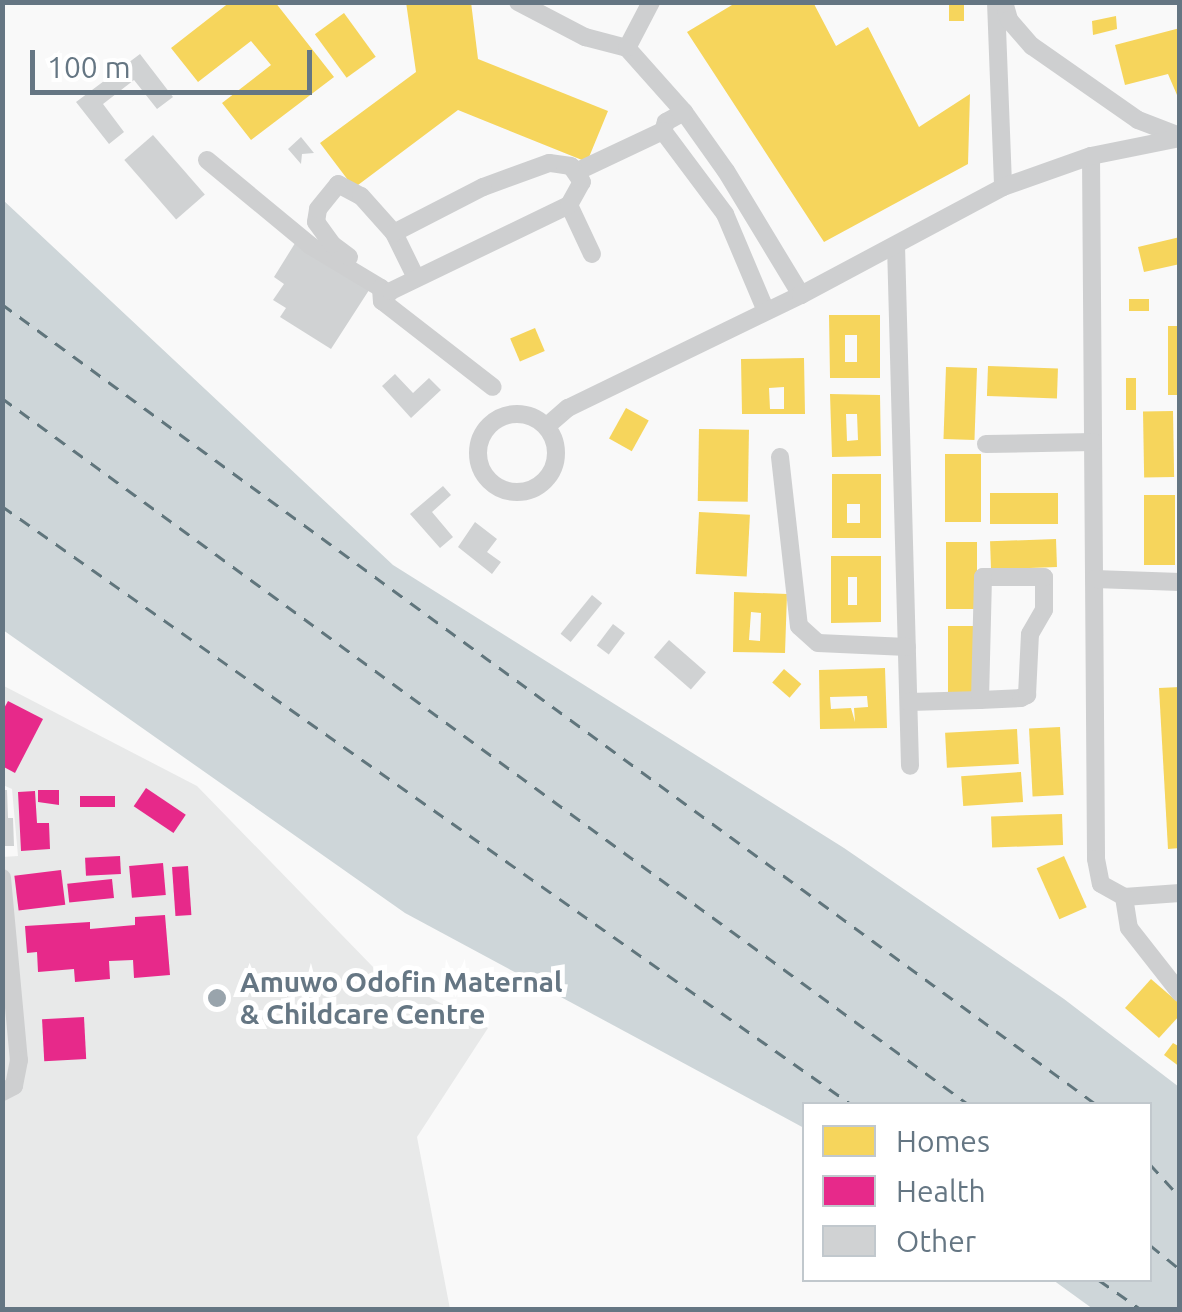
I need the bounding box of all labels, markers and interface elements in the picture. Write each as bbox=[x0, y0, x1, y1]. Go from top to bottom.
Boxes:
scale bar bbox=[35, 30, 318, 92]
text: 100 m bbox=[47, 50, 131, 84]
place label: Amuwo Odofin Maternal & Childcare Centre bbox=[240, 965, 562, 1031]
marker: Amuwo Odofin Maternal & Childcare Centre bbox=[204, 985, 230, 1011]
legend bbox=[802, 1102, 1152, 1282]
text: Homes bbox=[896, 1124, 990, 1158]
text: Health bbox=[896, 1174, 986, 1208]
text: Other bbox=[896, 1224, 976, 1258]

